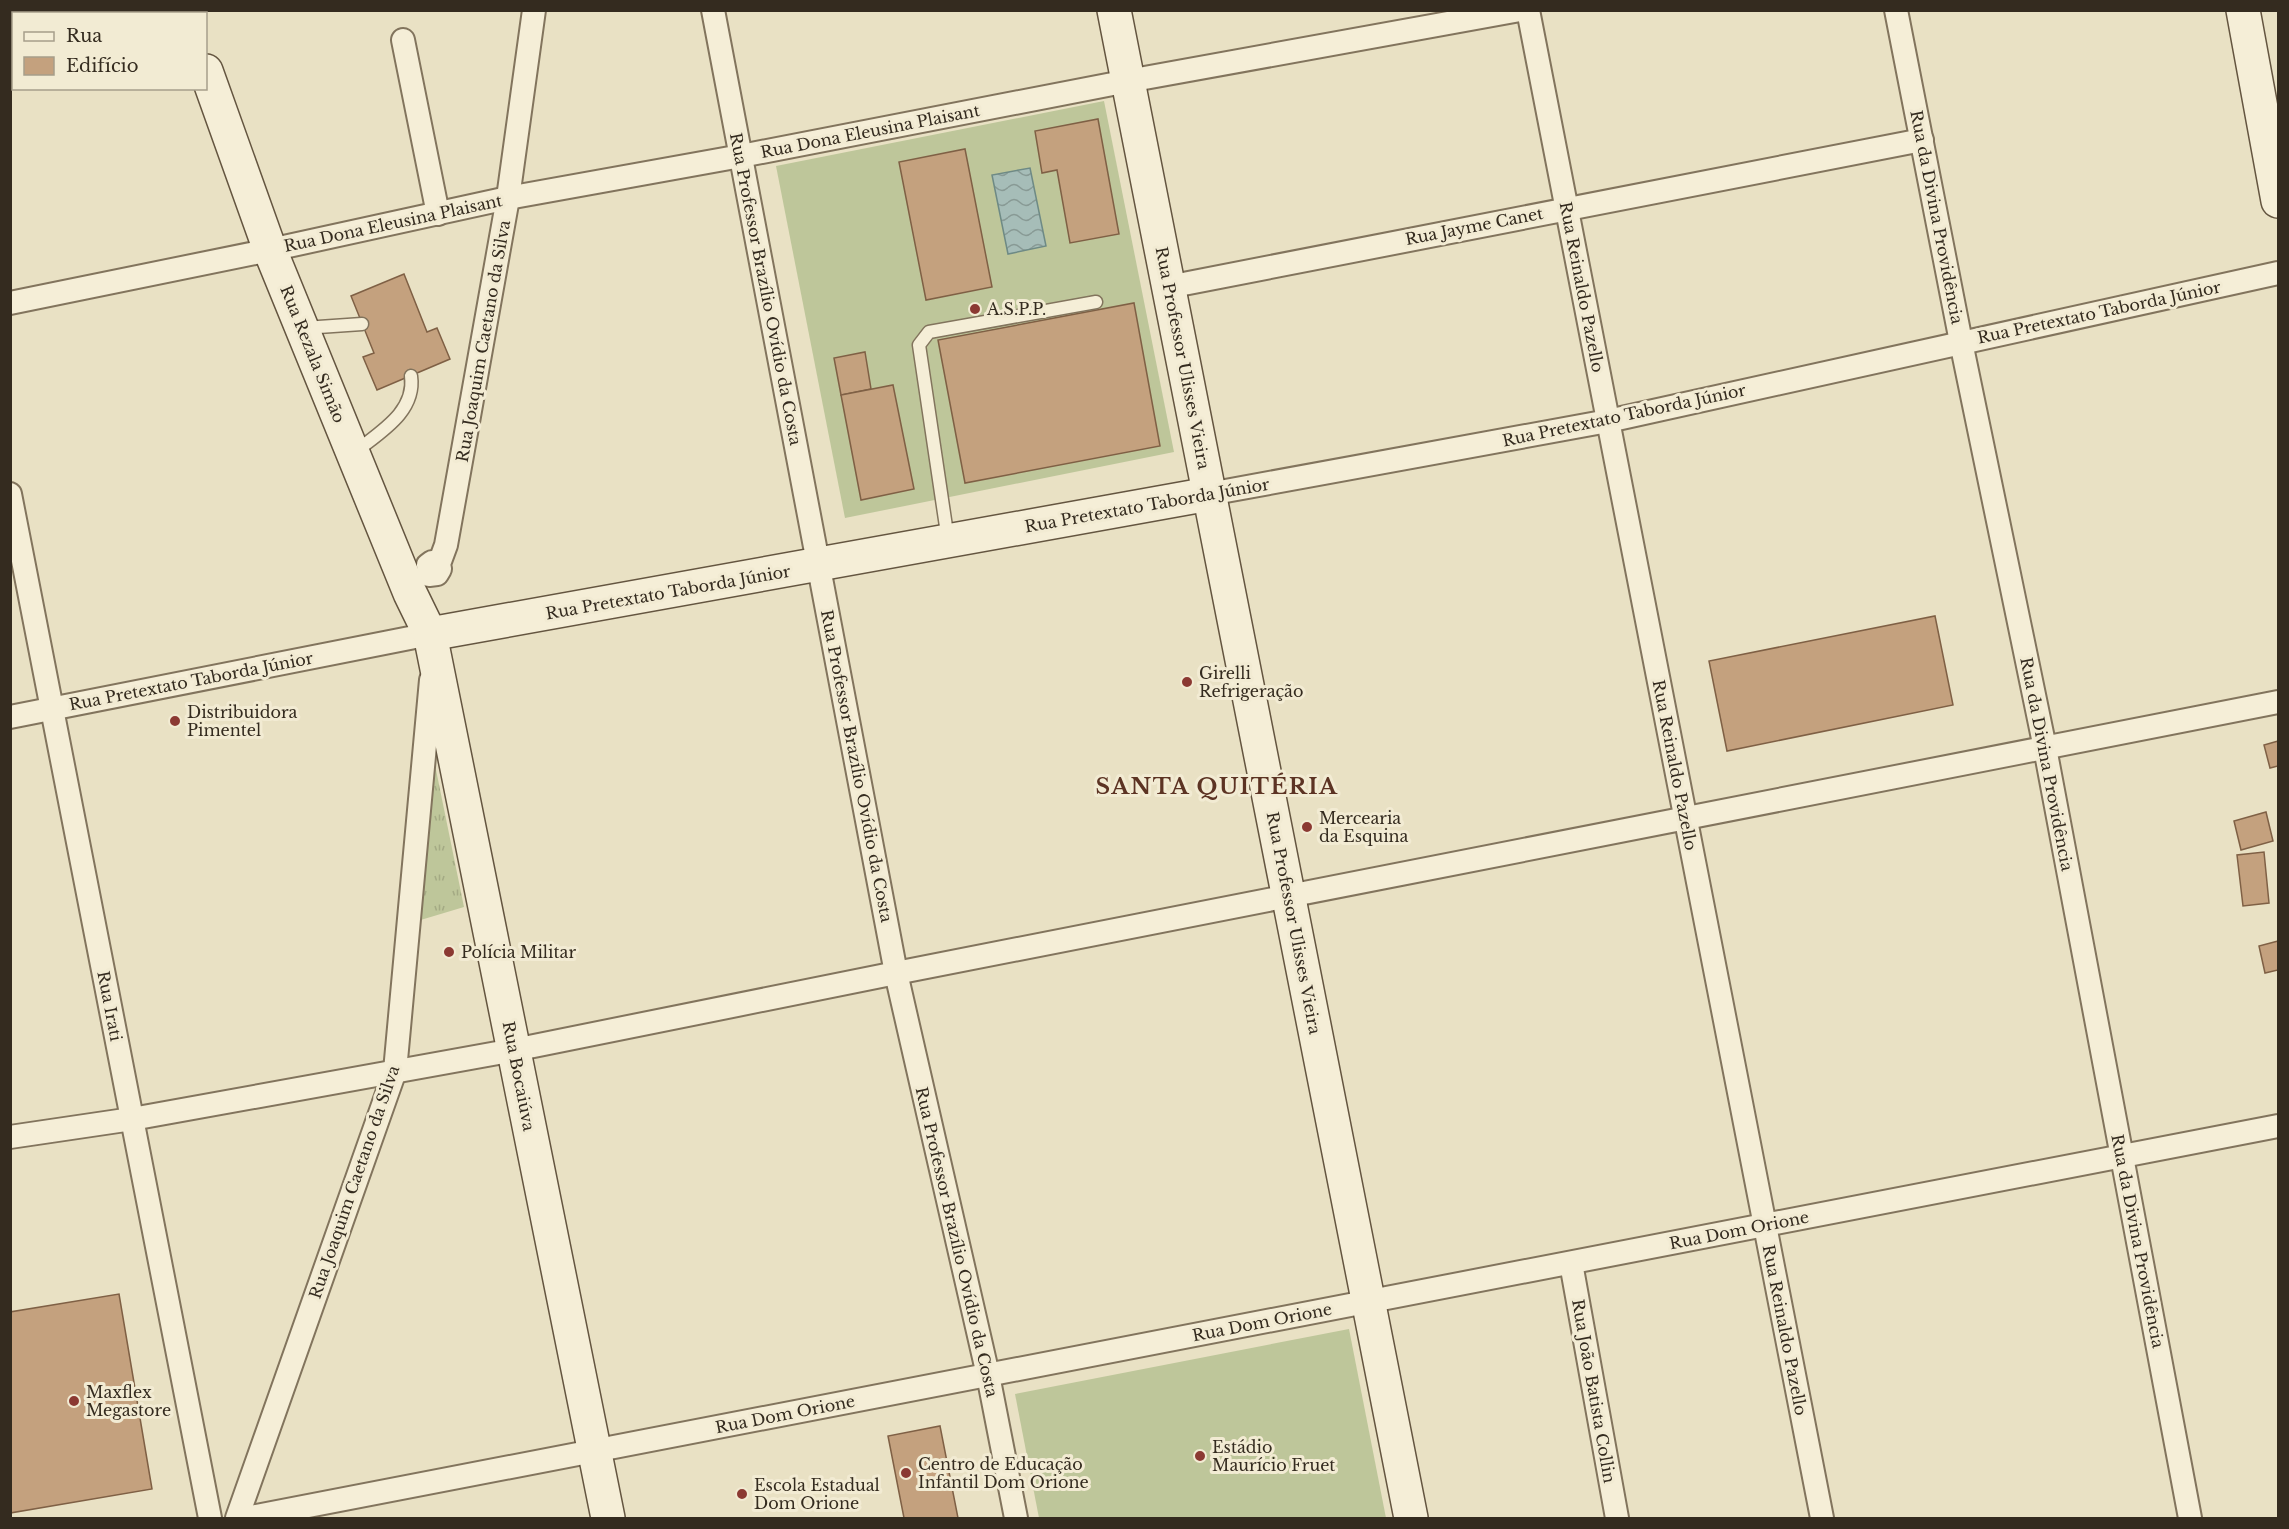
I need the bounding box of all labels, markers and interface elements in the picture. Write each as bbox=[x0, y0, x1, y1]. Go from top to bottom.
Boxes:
legend bbox=[12, 12, 207, 90]
text: Rua bbox=[66, 25, 102, 47]
text: Edifício bbox=[66, 55, 139, 77]
street label: Rua Dona Eleusina Plaisant bbox=[759, 100, 981, 162]
street label: Rua da Divina Providência bbox=[1906, 108, 1968, 326]
street label: Rua Professor Brazílio Ovídio da Costa bbox=[726, 131, 806, 447]
street label: Rua Dona Eleusina Plaisant bbox=[282, 190, 504, 256]
street label: Rua Reinaldo Pazello bbox=[1556, 200, 1608, 374]
street label: Rua Jayme Canet bbox=[1403, 203, 1545, 249]
street label: Rua Joaquim Caetano da Silva bbox=[452, 218, 514, 464]
street label: Rua Professor Ulisses Vieira bbox=[1152, 245, 1214, 471]
street label: Rua Pretextato Taborda Júnior bbox=[1975, 276, 2223, 348]
street label: Rua Rezala Simão bbox=[276, 282, 350, 426]
place label: A.S.P.P. bbox=[986, 299, 1046, 319]
marker: A.S.P.P. bbox=[968, 302, 982, 316]
street label: Rua Pretextato Taborda Júnior bbox=[1500, 379, 1748, 451]
street label: Rua Pretextato Taborda Júnior bbox=[1023, 474, 1271, 536]
street label: Rua Pretextato Taborda Júnior bbox=[544, 561, 792, 623]
street label: Rua Professor Brazílio Ovídio da Costa bbox=[817, 608, 897, 924]
street label: Rua Pretextato Taborda Júnior bbox=[67, 647, 315, 715]
street label: Rua da Divina Providência bbox=[2016, 655, 2078, 873]
place label: Girelli Refrigeração bbox=[1199, 663, 1303, 701]
marker: Girelli Refrigeração bbox=[1180, 675, 1194, 689]
street label: Rua Reinaldo Pazello bbox=[1649, 678, 1701, 852]
place label: Distribuidora Pimentel bbox=[187, 702, 298, 740]
marker: Distribuidora Pimentel bbox=[168, 714, 182, 728]
district label: SANTA QUITÉRIA bbox=[1096, 772, 1338, 800]
place label: Mercearia da Esquina bbox=[1319, 808, 1409, 846]
street label: Rua Professor Ulisses Vieira bbox=[1263, 810, 1325, 1036]
marker: Mercearia da Esquina bbox=[1300, 820, 1314, 834]
place label: Polícia Militar bbox=[461, 942, 576, 962]
marker: Polícia Militar bbox=[442, 945, 456, 959]
street label: Rua Irati bbox=[93, 969, 127, 1043]
street label: Rua Bocaiúva bbox=[499, 1019, 539, 1133]
street label: Rua Joaquim Caetano da Silva bbox=[305, 1063, 403, 1301]
street label: Rua Professor Brazílio Ovídio da Costa bbox=[911, 1085, 1003, 1399]
street label: Rua da Divina Providência bbox=[2107, 1132, 2169, 1350]
street label: Rua Dom Orione bbox=[1667, 1207, 1811, 1253]
street label: Rua Reinaldo Pazello bbox=[1759, 1243, 1811, 1417]
street label: Rua João Batista Collin bbox=[1568, 1298, 1620, 1484]
street label: Rua Dom Orione bbox=[1190, 1299, 1334, 1345]
place label: Maxflex Megastore bbox=[86, 1382, 171, 1420]
street label: Rua Dom Orione bbox=[713, 1391, 857, 1437]
marker: Maxflex Megastore bbox=[67, 1394, 81, 1408]
place label: Estádio Maurício Fruet bbox=[1212, 1437, 1335, 1475]
marker: Estádio Maurício Fruet bbox=[1193, 1449, 1207, 1463]
place label: Centro de Educação Infantil Dom Orione bbox=[918, 1454, 1089, 1492]
marker: Centro de Educação Infantil Dom Orione bbox=[899, 1466, 913, 1480]
place label: Escola Estadual Dom Orione bbox=[754, 1475, 880, 1513]
marker: Escola Estadual Dom Orione bbox=[735, 1487, 749, 1501]

